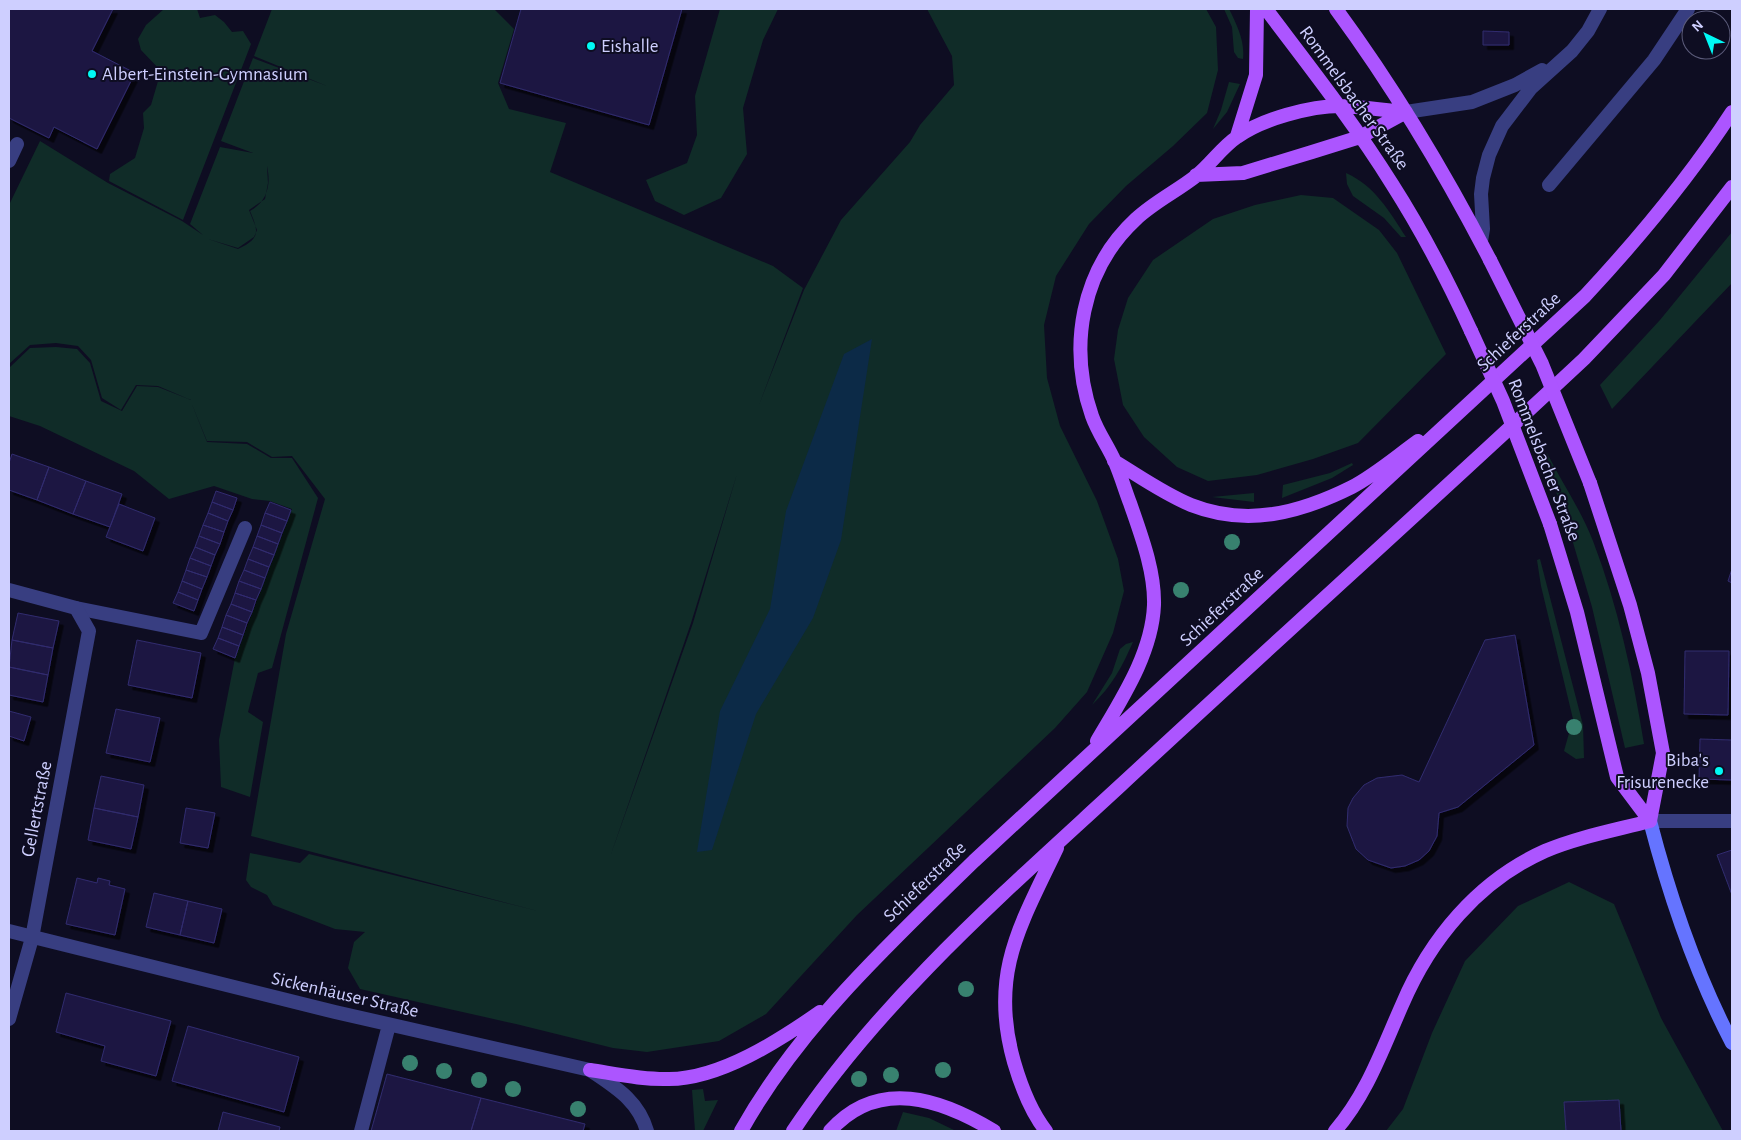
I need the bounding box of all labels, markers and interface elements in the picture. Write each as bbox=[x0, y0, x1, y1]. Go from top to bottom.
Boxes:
north arrow bbox=[1681, 10, 1731, 60]
text: N bbox=[1689, 18, 1706, 35]
street label: Rommelsbacher Straße bbox=[1296, 23, 1412, 173]
place label: Eishalle bbox=[601, 37, 659, 56]
marker: Eishalle bbox=[585, 40, 597, 52]
place label: Albert-Einstein-Gymnasium bbox=[102, 65, 308, 84]
marker: Albert-Einstein-Gymnasium bbox=[86, 68, 98, 80]
street label: Schieferstraße bbox=[1474, 289, 1564, 375]
street label: Rommelsbacher Straße bbox=[1504, 376, 1584, 544]
street label: Schieferstraße bbox=[1177, 564, 1267, 650]
place label: Biba's Frisurenecke bbox=[1616, 751, 1709, 792]
street label: Gellertstraße bbox=[18, 759, 56, 859]
marker: Biba's Frisurenecke bbox=[1713, 765, 1725, 777]
street label: Schieferstraße bbox=[880, 838, 970, 926]
street label: Sickenhäuser Straße bbox=[270, 969, 420, 1021]

